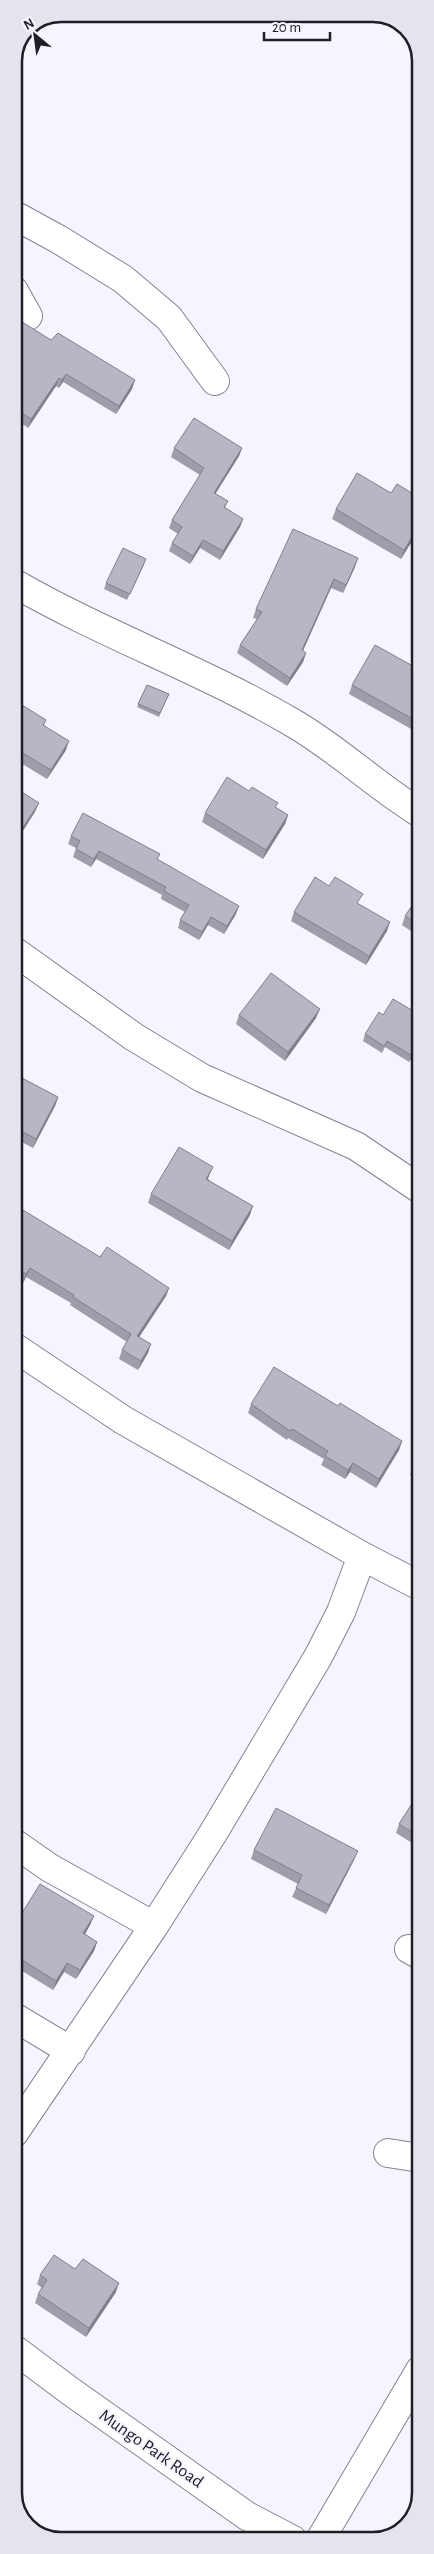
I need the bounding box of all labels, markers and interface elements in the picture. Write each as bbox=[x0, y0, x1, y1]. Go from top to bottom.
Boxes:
north arrow bbox=[10, 10, 60, 60]
scale bar bbox=[264, 10, 330, 42]
text: N bbox=[22, 16, 37, 33]
text: 20 m bbox=[272, 20, 301, 35]
street label: Mungo Park Road bbox=[96, 2406, 206, 2492]

